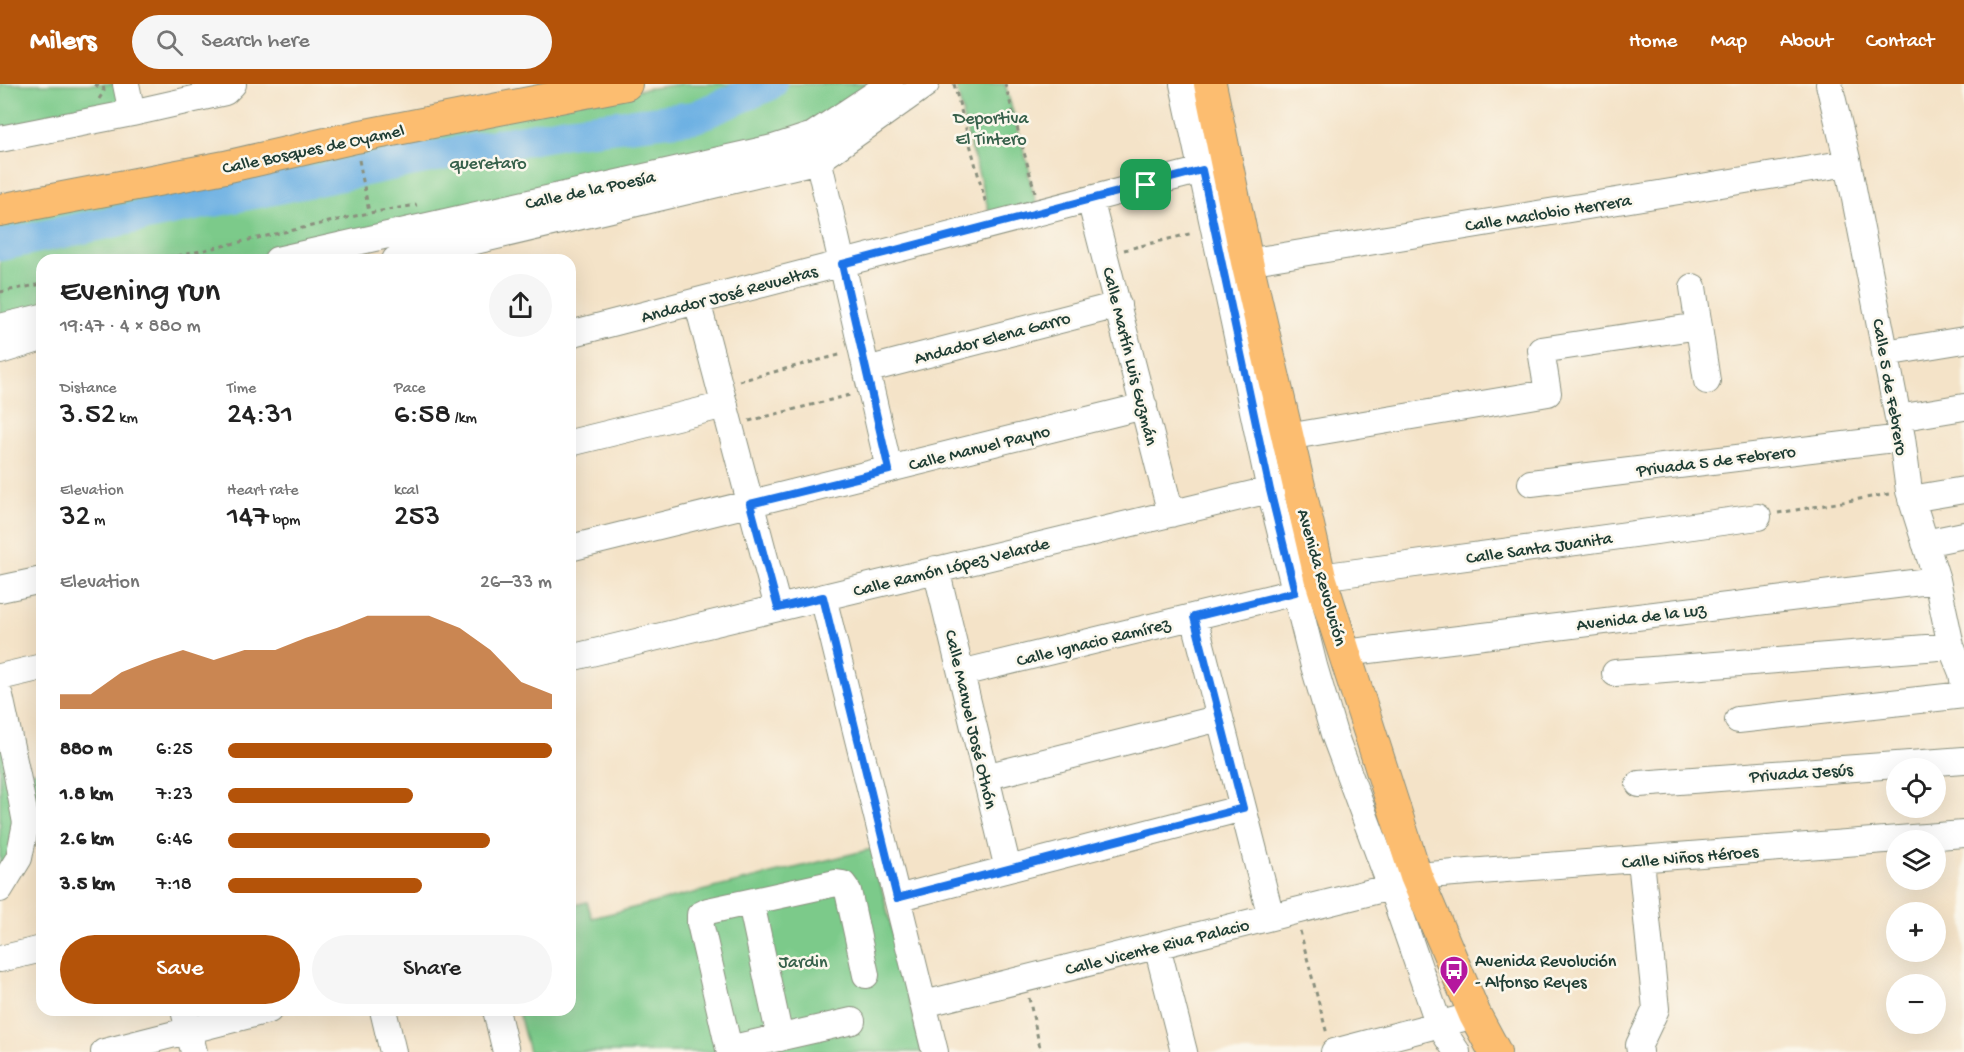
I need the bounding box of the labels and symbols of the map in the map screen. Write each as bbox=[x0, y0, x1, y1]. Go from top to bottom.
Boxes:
park label: Deportiva El Tintero bbox=[953, 109, 1029, 151]
street label: Calle Bosques de Oyamel bbox=[221, 121, 407, 180]
park label: queretaro bbox=[449, 154, 527, 175]
pin bbox=[1120, 159, 1171, 210]
street label: Calle de la Poesía bbox=[523, 167, 659, 216]
street label: Calle Maclobio Herrera bbox=[1464, 191, 1634, 238]
street label: Andador José Revueltas bbox=[639, 261, 821, 329]
street label: Calle Martín Luis Guzmán bbox=[1096, 265, 1161, 448]
street label: Andador Elena Garro bbox=[912, 308, 1073, 370]
street label: Calle 5 de Febrero bbox=[1866, 317, 1911, 457]
street label: Calle Manuel Payno bbox=[907, 422, 1052, 477]
street label: Privada 5 de Febrero bbox=[1635, 442, 1797, 483]
street label: Avenida Revolución bbox=[1291, 507, 1350, 649]
street label: Calle Santa Juanita bbox=[1465, 529, 1615, 570]
street label: Calle Ramón López Velarde bbox=[851, 534, 1053, 603]
street label: Avenida de la Luz bbox=[1575, 600, 1708, 637]
street label: Calle Ignacio Ramírez bbox=[1015, 614, 1174, 673]
street label: Calle Manuel José Othón bbox=[939, 628, 1000, 812]
street label: Privada Jesús bbox=[1748, 760, 1855, 789]
street label: Calle Niños Héroes bbox=[1621, 842, 1761, 875]
street label: Calle Vicente Riva Palacio bbox=[1063, 915, 1252, 981]
place label: Avenida Revolución - Alfonso Reyes bbox=[1475, 952, 1617, 994]
park label: Jardin bbox=[779, 953, 828, 974]
bus stop icon: Avenida Revolución - Alfonso Reyes bbox=[1438, 954, 1470, 996]

